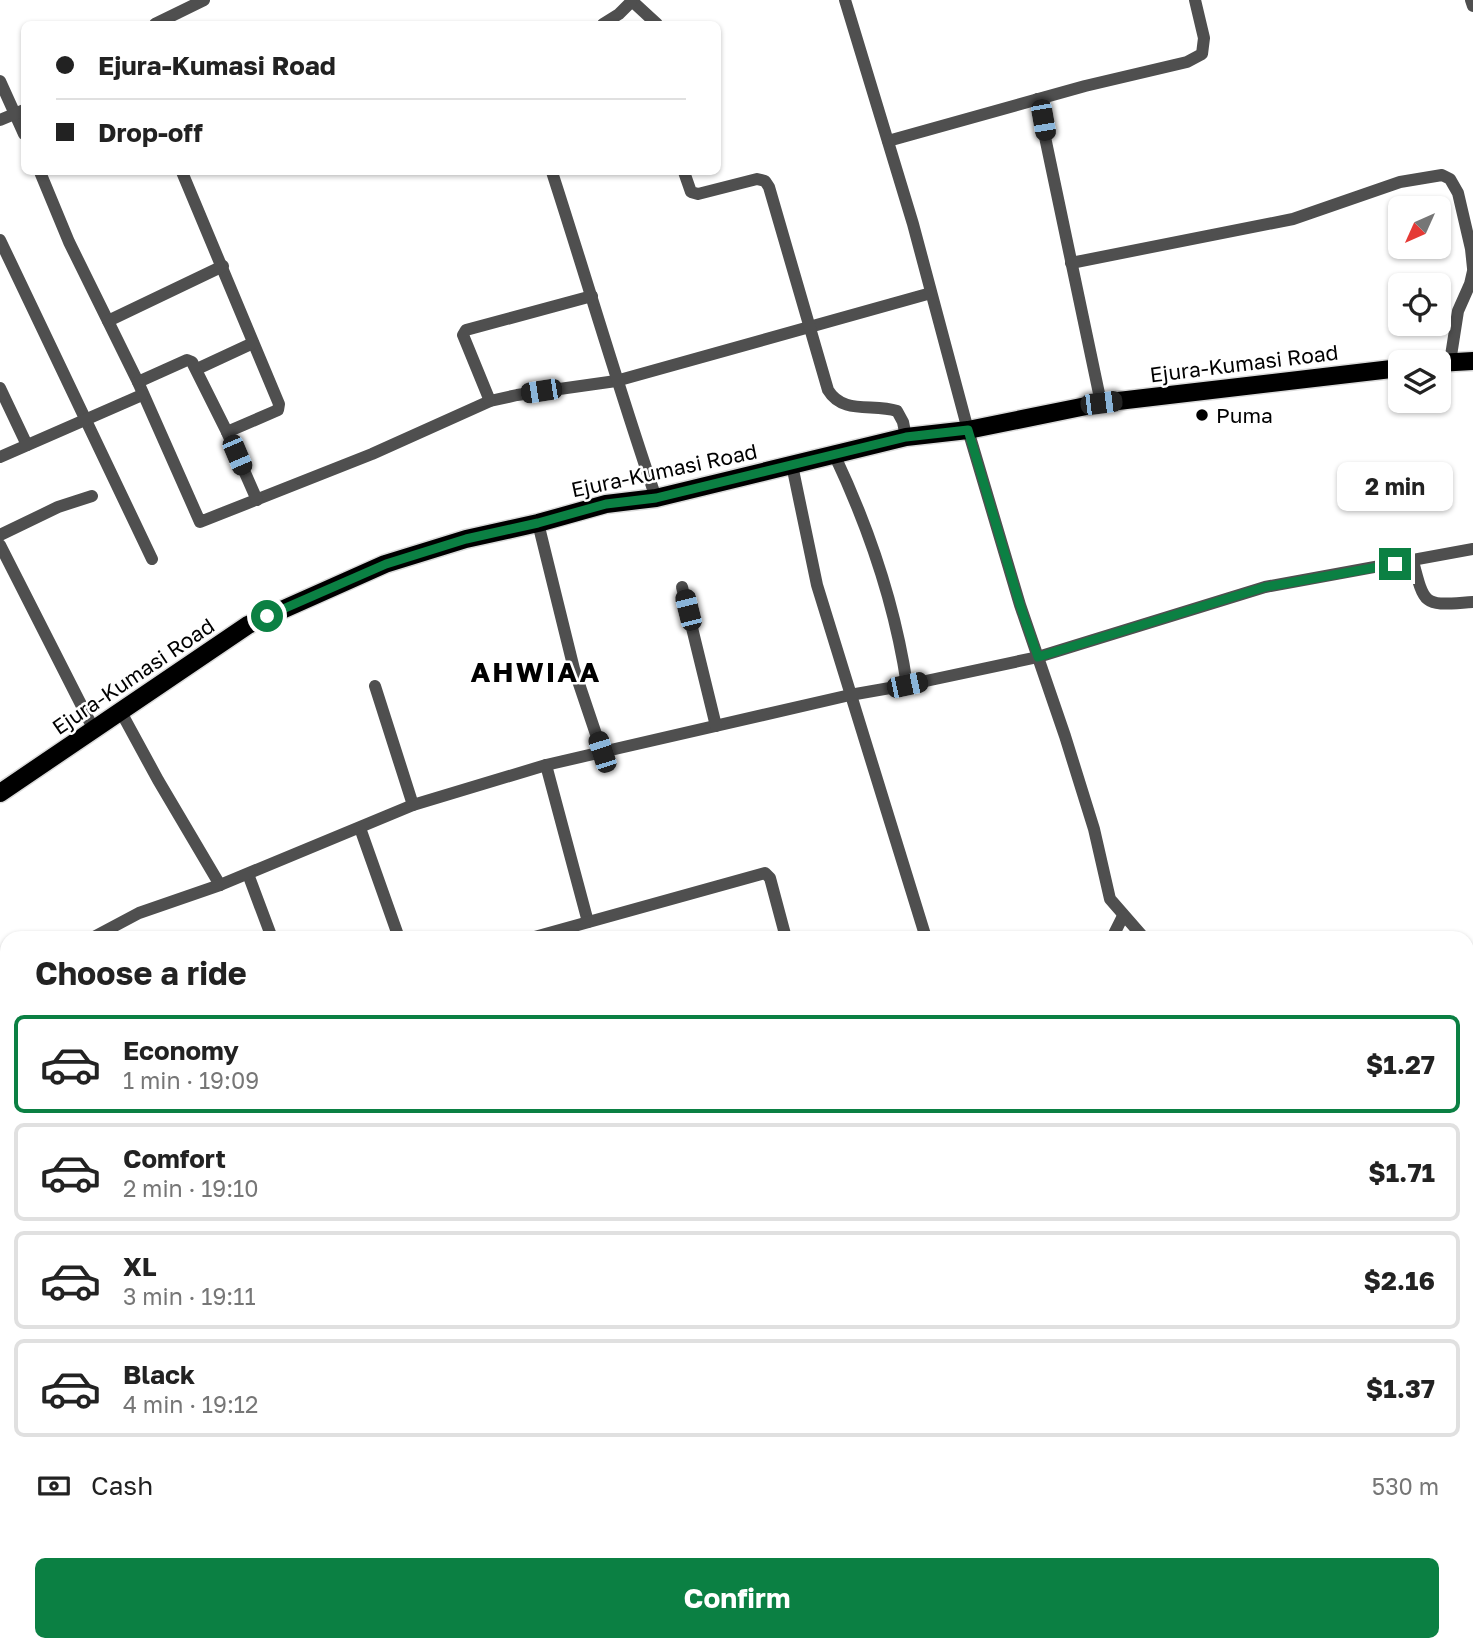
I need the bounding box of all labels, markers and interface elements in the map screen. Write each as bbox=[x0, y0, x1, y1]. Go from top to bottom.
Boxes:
text: Ejura-Kumasi Road bbox=[98, 50, 336, 81]
car bbox=[1030, 97, 1057, 143]
text: Drop-off bbox=[98, 117, 203, 148]
north arrow bbox=[1388, 196, 1451, 259]
map controls bbox=[1388, 196, 1451, 413]
button: locate bbox=[1388, 273, 1451, 336]
street label: Ejura-Kumasi Road bbox=[1148, 339, 1340, 387]
button: layers bbox=[1388, 350, 1451, 413]
car bbox=[519, 377, 564, 405]
car bbox=[1079, 390, 1124, 416]
place label: Puma bbox=[1216, 402, 1273, 428]
marker: Puma bbox=[1194, 407, 1210, 423]
car bbox=[220, 432, 255, 478]
street label: Ejura-Kumasi Road bbox=[569, 438, 759, 502]
callout: 2 min bbox=[1337, 462, 1453, 512]
text: 2 min bbox=[1365, 472, 1425, 500]
route end bbox=[1379, 548, 1411, 580]
car bbox=[673, 587, 704, 633]
route start bbox=[251, 600, 283, 632]
street label: Ejura-Kumasi Road bbox=[47, 612, 219, 740]
district label: AHWIAA bbox=[470, 655, 602, 688]
car bbox=[885, 670, 930, 700]
car bbox=[586, 729, 619, 775]
text: Choose a ride bbox=[35, 954, 247, 992]
icon: car bbox=[39, 1033, 102, 1096]
text: Economy bbox=[123, 1035, 239, 1066]
text: $1.27 bbox=[1366, 1049, 1435, 1080]
text: 1 min · 19:09 bbox=[123, 1066, 259, 1094]
icon: car bbox=[39, 1141, 102, 1204]
text: Comfort bbox=[123, 1143, 226, 1174]
text: $1.71 bbox=[1368, 1157, 1435, 1188]
text: 2 min · 19:10 bbox=[123, 1174, 259, 1202]
icon: car bbox=[39, 1249, 102, 1312]
text: XL bbox=[123, 1251, 157, 1282]
text: $2.16 bbox=[1363, 1265, 1435, 1296]
text: 3 min · 19:11 bbox=[123, 1282, 256, 1310]
icon: car bbox=[39, 1357, 102, 1420]
text: Black bbox=[123, 1359, 195, 1390]
text: $1.37 bbox=[1366, 1373, 1435, 1404]
text: 4 min · 19:12 bbox=[123, 1390, 258, 1418]
icon: cash bbox=[35, 1467, 73, 1505]
text: Cash bbox=[91, 1470, 153, 1501]
text: 530 m bbox=[1372, 1472, 1439, 1500]
button: Confirm bbox=[35, 1558, 1439, 1638]

